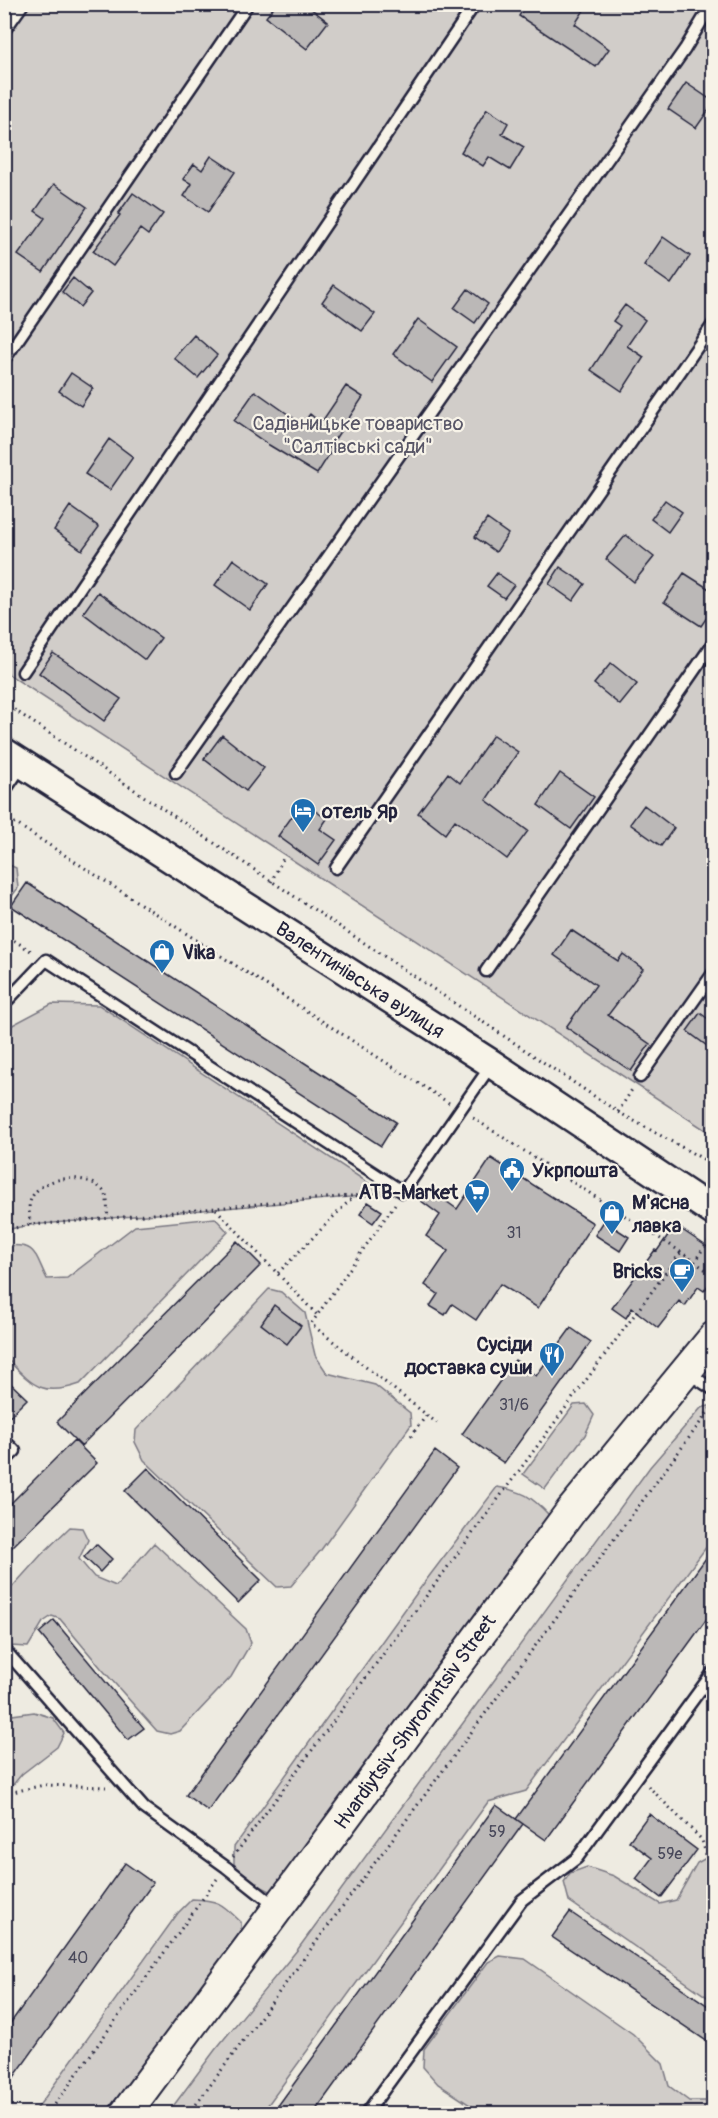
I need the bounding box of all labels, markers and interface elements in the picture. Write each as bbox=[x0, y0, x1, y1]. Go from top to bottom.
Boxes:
park label: Садівницьке товариство "Салтівські сади" bbox=[253, 411, 464, 459]
hotel icon: отель Яр bbox=[288, 796, 318, 834]
place label: отель Яр bbox=[321, 799, 398, 824]
street label: Валентинівська вулиця bbox=[271, 916, 449, 1044]
shop icon: Vika bbox=[147, 937, 177, 975]
place label: Vika bbox=[182, 940, 215, 965]
public building icon: Укрпошта bbox=[497, 1155, 527, 1193]
place label: Укрпошта bbox=[532, 1158, 618, 1183]
supermarket icon: ATB-Market bbox=[462, 1177, 492, 1215]
place label: ATB-Market bbox=[359, 1180, 459, 1205]
place label: М'ясна лавка bbox=[631, 1190, 689, 1238]
shop icon: М'ясна лавка bbox=[597, 1198, 627, 1236]
house number: 31 bbox=[506, 1223, 522, 1243]
cafe icon: Bricks bbox=[667, 1256, 697, 1294]
place label: Bricks bbox=[613, 1259, 662, 1284]
place label: Сусіди доставка суши bbox=[404, 1332, 532, 1380]
restaurant icon: Сусіди доставка суши bbox=[537, 1340, 567, 1378]
house number: 31/6 bbox=[499, 1395, 529, 1415]
street label: Hvardiytsiv-Shyronintsiv Street bbox=[329, 1609, 502, 1834]
house number: 59 bbox=[489, 1822, 505, 1842]
house number: 59е bbox=[658, 1844, 683, 1864]
house number: 40 bbox=[68, 1948, 88, 1968]

